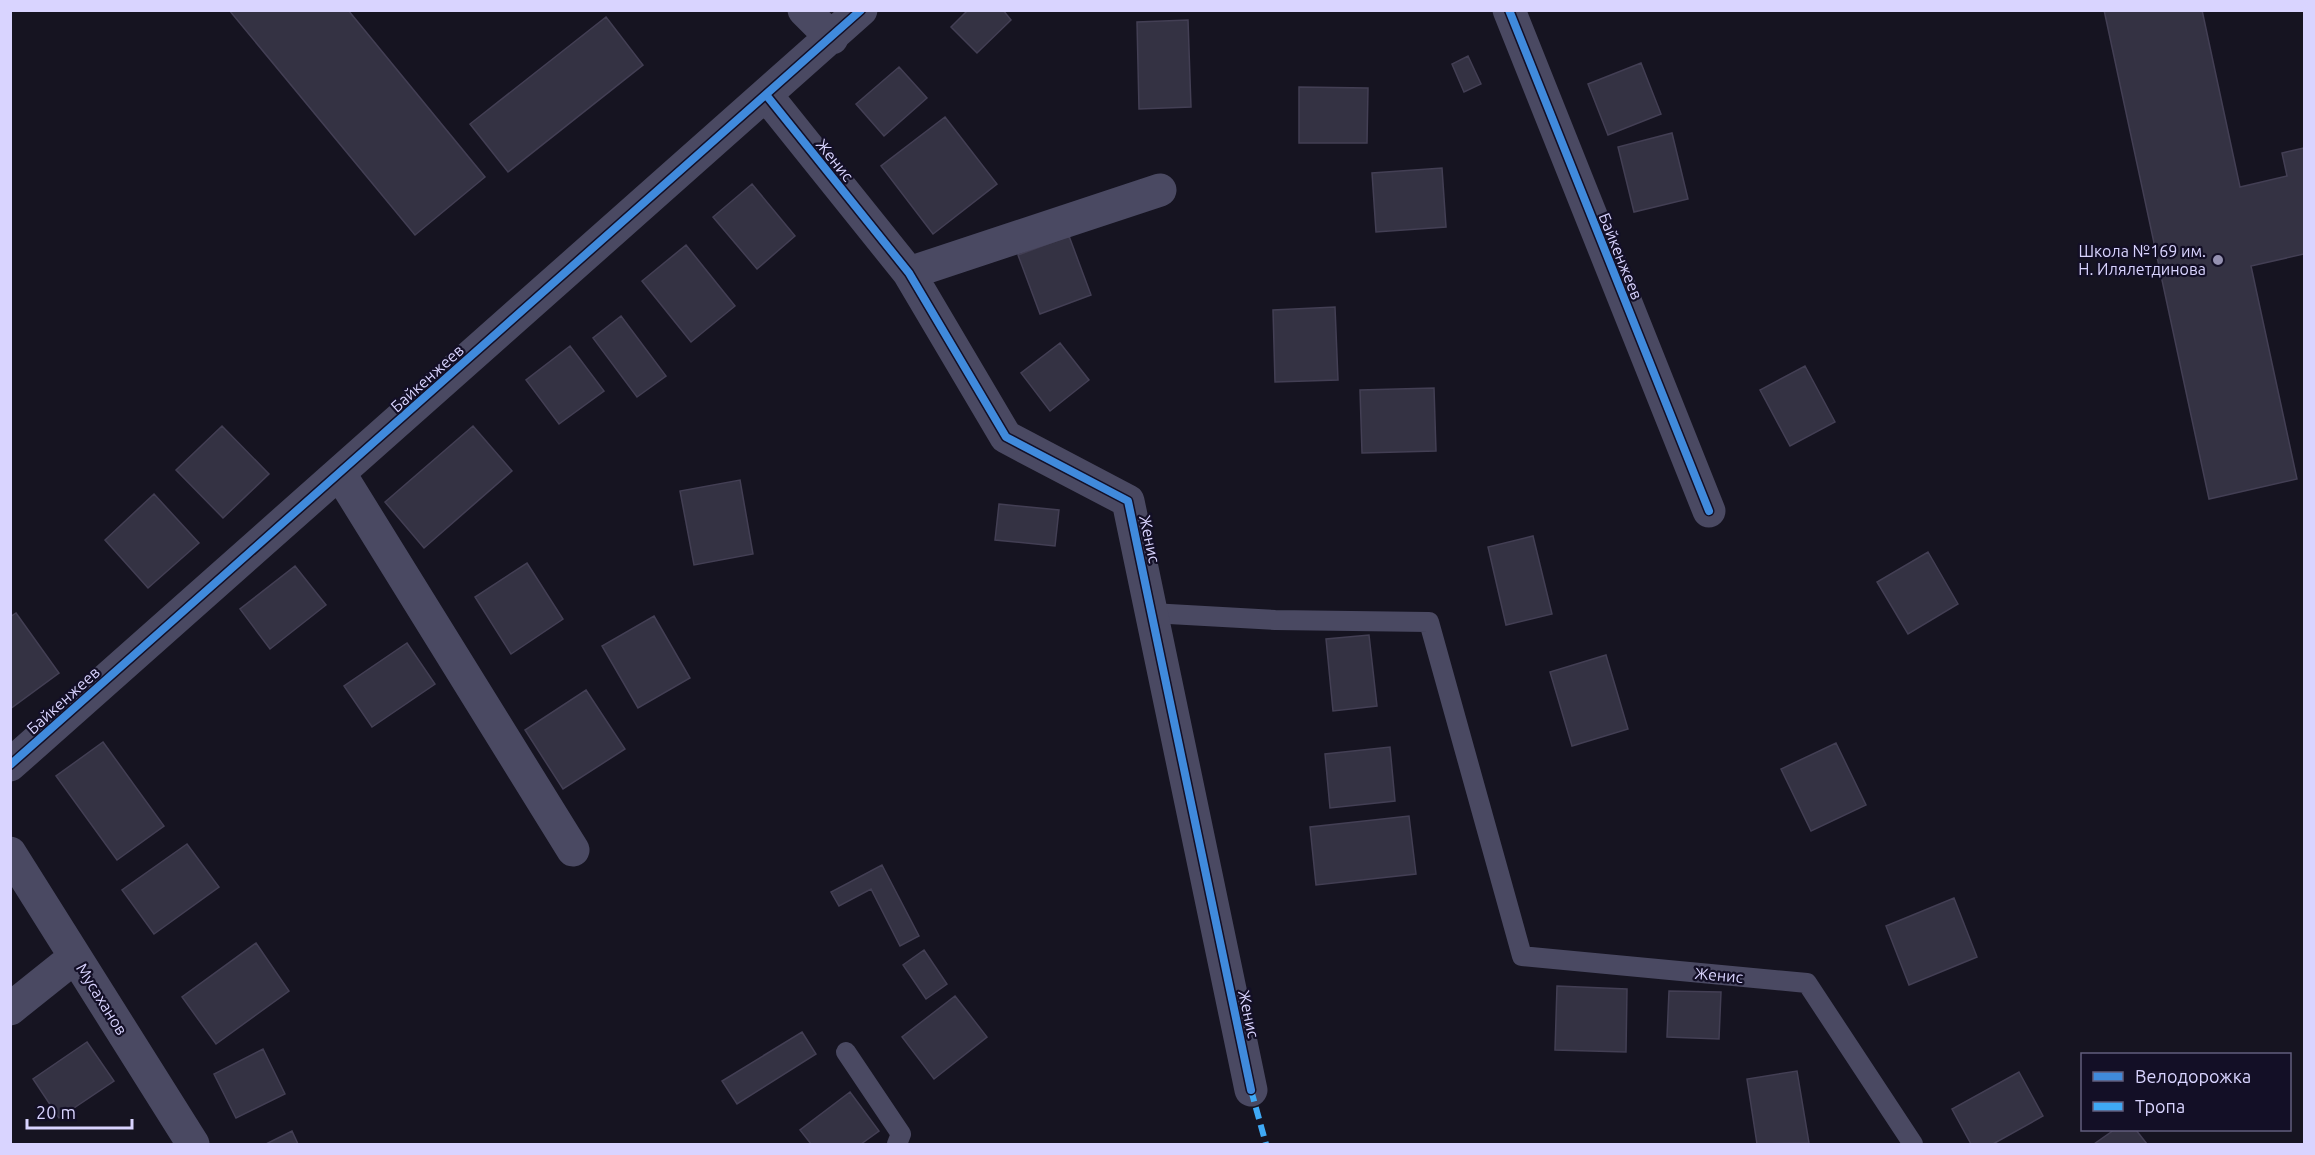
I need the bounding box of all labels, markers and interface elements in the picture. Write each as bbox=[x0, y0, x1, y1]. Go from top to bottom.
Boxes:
street label: Женис bbox=[813, 135, 858, 185]
street label: Байкенжеев bbox=[1595, 210, 1647, 302]
place label: Школа №169 им. Н. Илялетдинова bbox=[2078, 242, 2206, 278]
marker: Школа №169 им. Н. Илялетдинова bbox=[2211, 253, 2225, 267]
street label: Байкенжеев bbox=[387, 341, 467, 415]
street label: Женис bbox=[1136, 513, 1164, 565]
street label: Байкенжеев bbox=[23, 663, 103, 737]
street label: Мусаханов bbox=[73, 960, 131, 1038]
street label: Женис bbox=[1694, 964, 1745, 986]
street label: Женис bbox=[1235, 988, 1263, 1040]
legend bbox=[2081, 1053, 2291, 1131]
text: Велодорожка bbox=[2135, 1066, 2251, 1086]
scale bar bbox=[27, 1092, 132, 1130]
text: Тропа bbox=[2135, 1096, 2185, 1116]
text: 20 m bbox=[36, 1102, 76, 1122]

